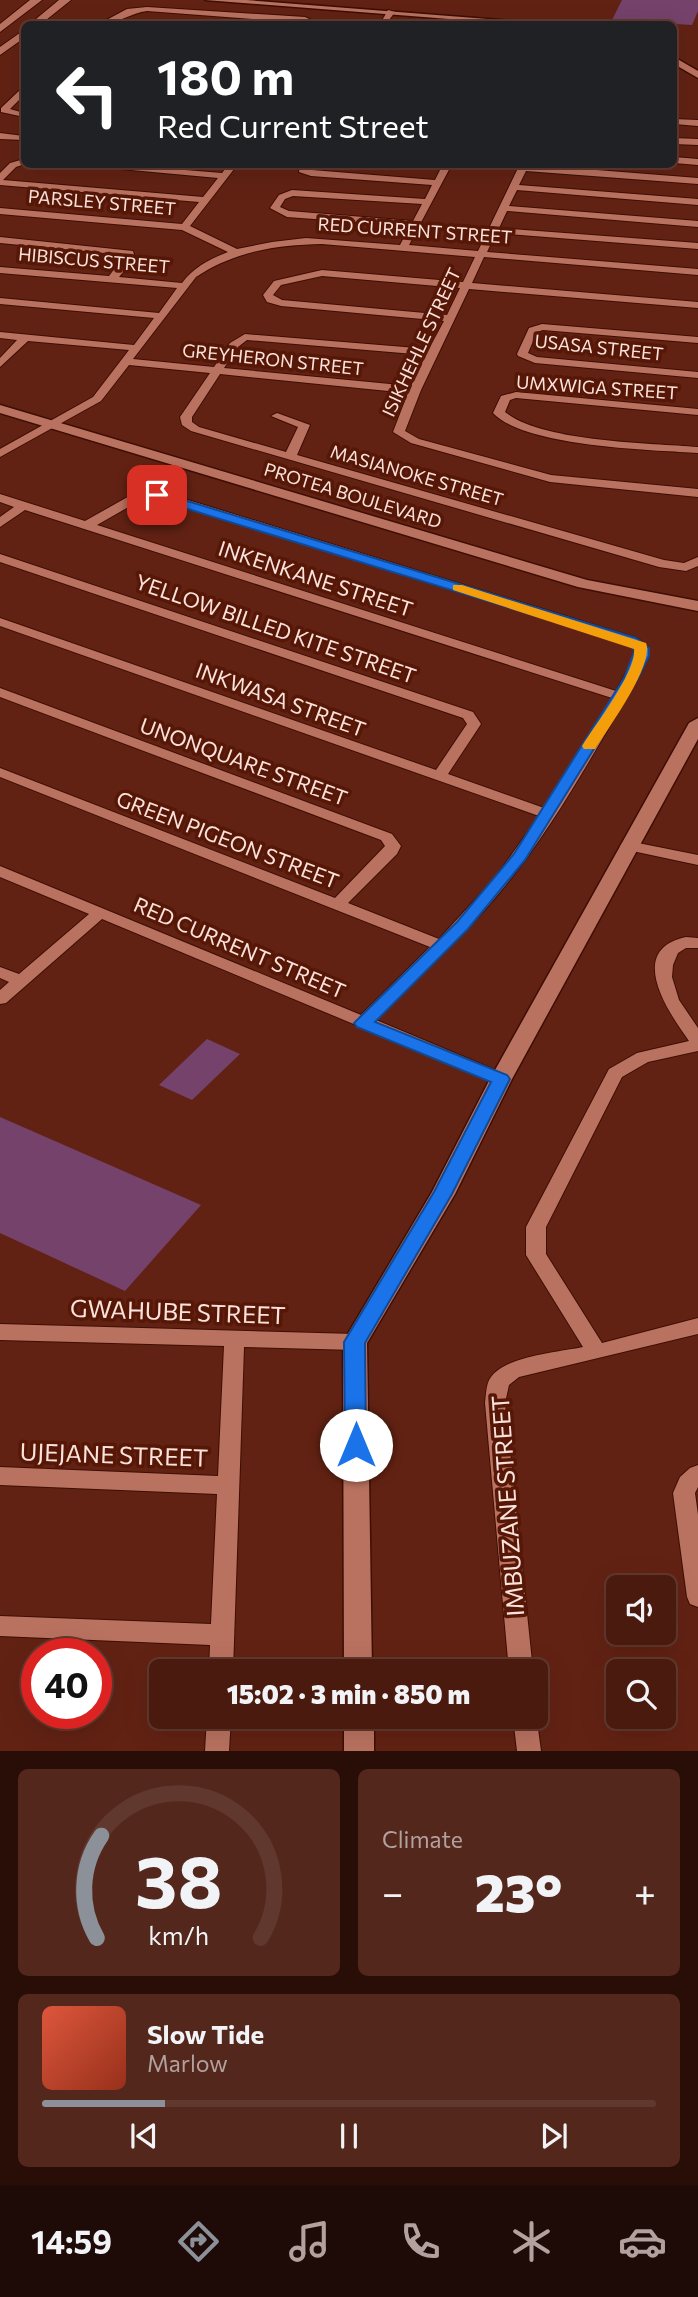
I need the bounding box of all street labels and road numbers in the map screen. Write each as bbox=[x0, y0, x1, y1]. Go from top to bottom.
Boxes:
street label: PARSLEY STREET bbox=[27, 185, 177, 219]
street label: RED CURRENT STREET bbox=[317, 212, 513, 248]
street label: HIBISCUS STREET bbox=[17, 242, 171, 278]
street label: ISIKHEHLE STREET bbox=[377, 264, 465, 420]
street label: USASA STREET bbox=[534, 329, 664, 365]
street label: GREYHERON STREET bbox=[181, 339, 365, 379]
street label: UMXWIGA STREET bbox=[516, 370, 678, 404]
street label: MASIANOKE STREET bbox=[328, 440, 506, 510]
street label: PROTEA BOULEVARD bbox=[262, 458, 444, 532]
street label: INKENKANE STREET bbox=[216, 535, 416, 621]
street label: YELLOW BILLED KITE STREET bbox=[132, 568, 420, 688]
street label: INKWASA STREET bbox=[193, 657, 369, 741]
street label: UNONQUARE STREET bbox=[137, 712, 351, 810]
street label: GREEN PIGEON STREET bbox=[113, 785, 343, 893]
street label: RED CURRENT STREET bbox=[130, 891, 350, 1003]
street label: GWAHUBE STREET bbox=[70, 1293, 286, 1329]
street label: IMBUZANE STREET bbox=[485, 1395, 529, 1617]
street label: UJEJANE STREET bbox=[19, 1436, 209, 1472]

